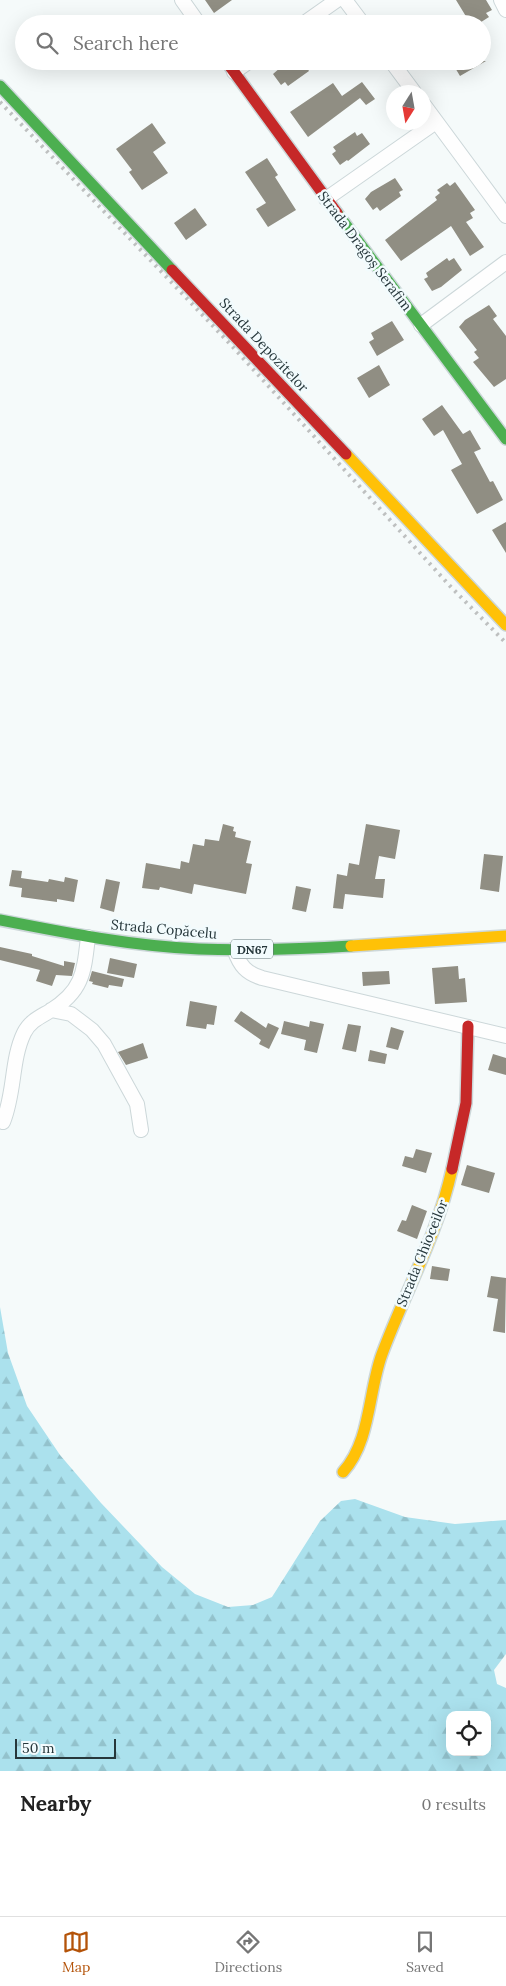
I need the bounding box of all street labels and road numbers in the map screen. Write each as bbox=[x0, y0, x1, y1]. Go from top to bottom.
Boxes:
street label: Strada Dragoș Serafim bbox=[314, 188, 416, 315]
street label: Strada Depozitelor bbox=[216, 294, 312, 396]
street label: Strada Copăcelu bbox=[110, 915, 218, 943]
road number: DN67 bbox=[231, 940, 273, 959]
street label: Strada Ghioceilor bbox=[392, 1197, 452, 1309]

